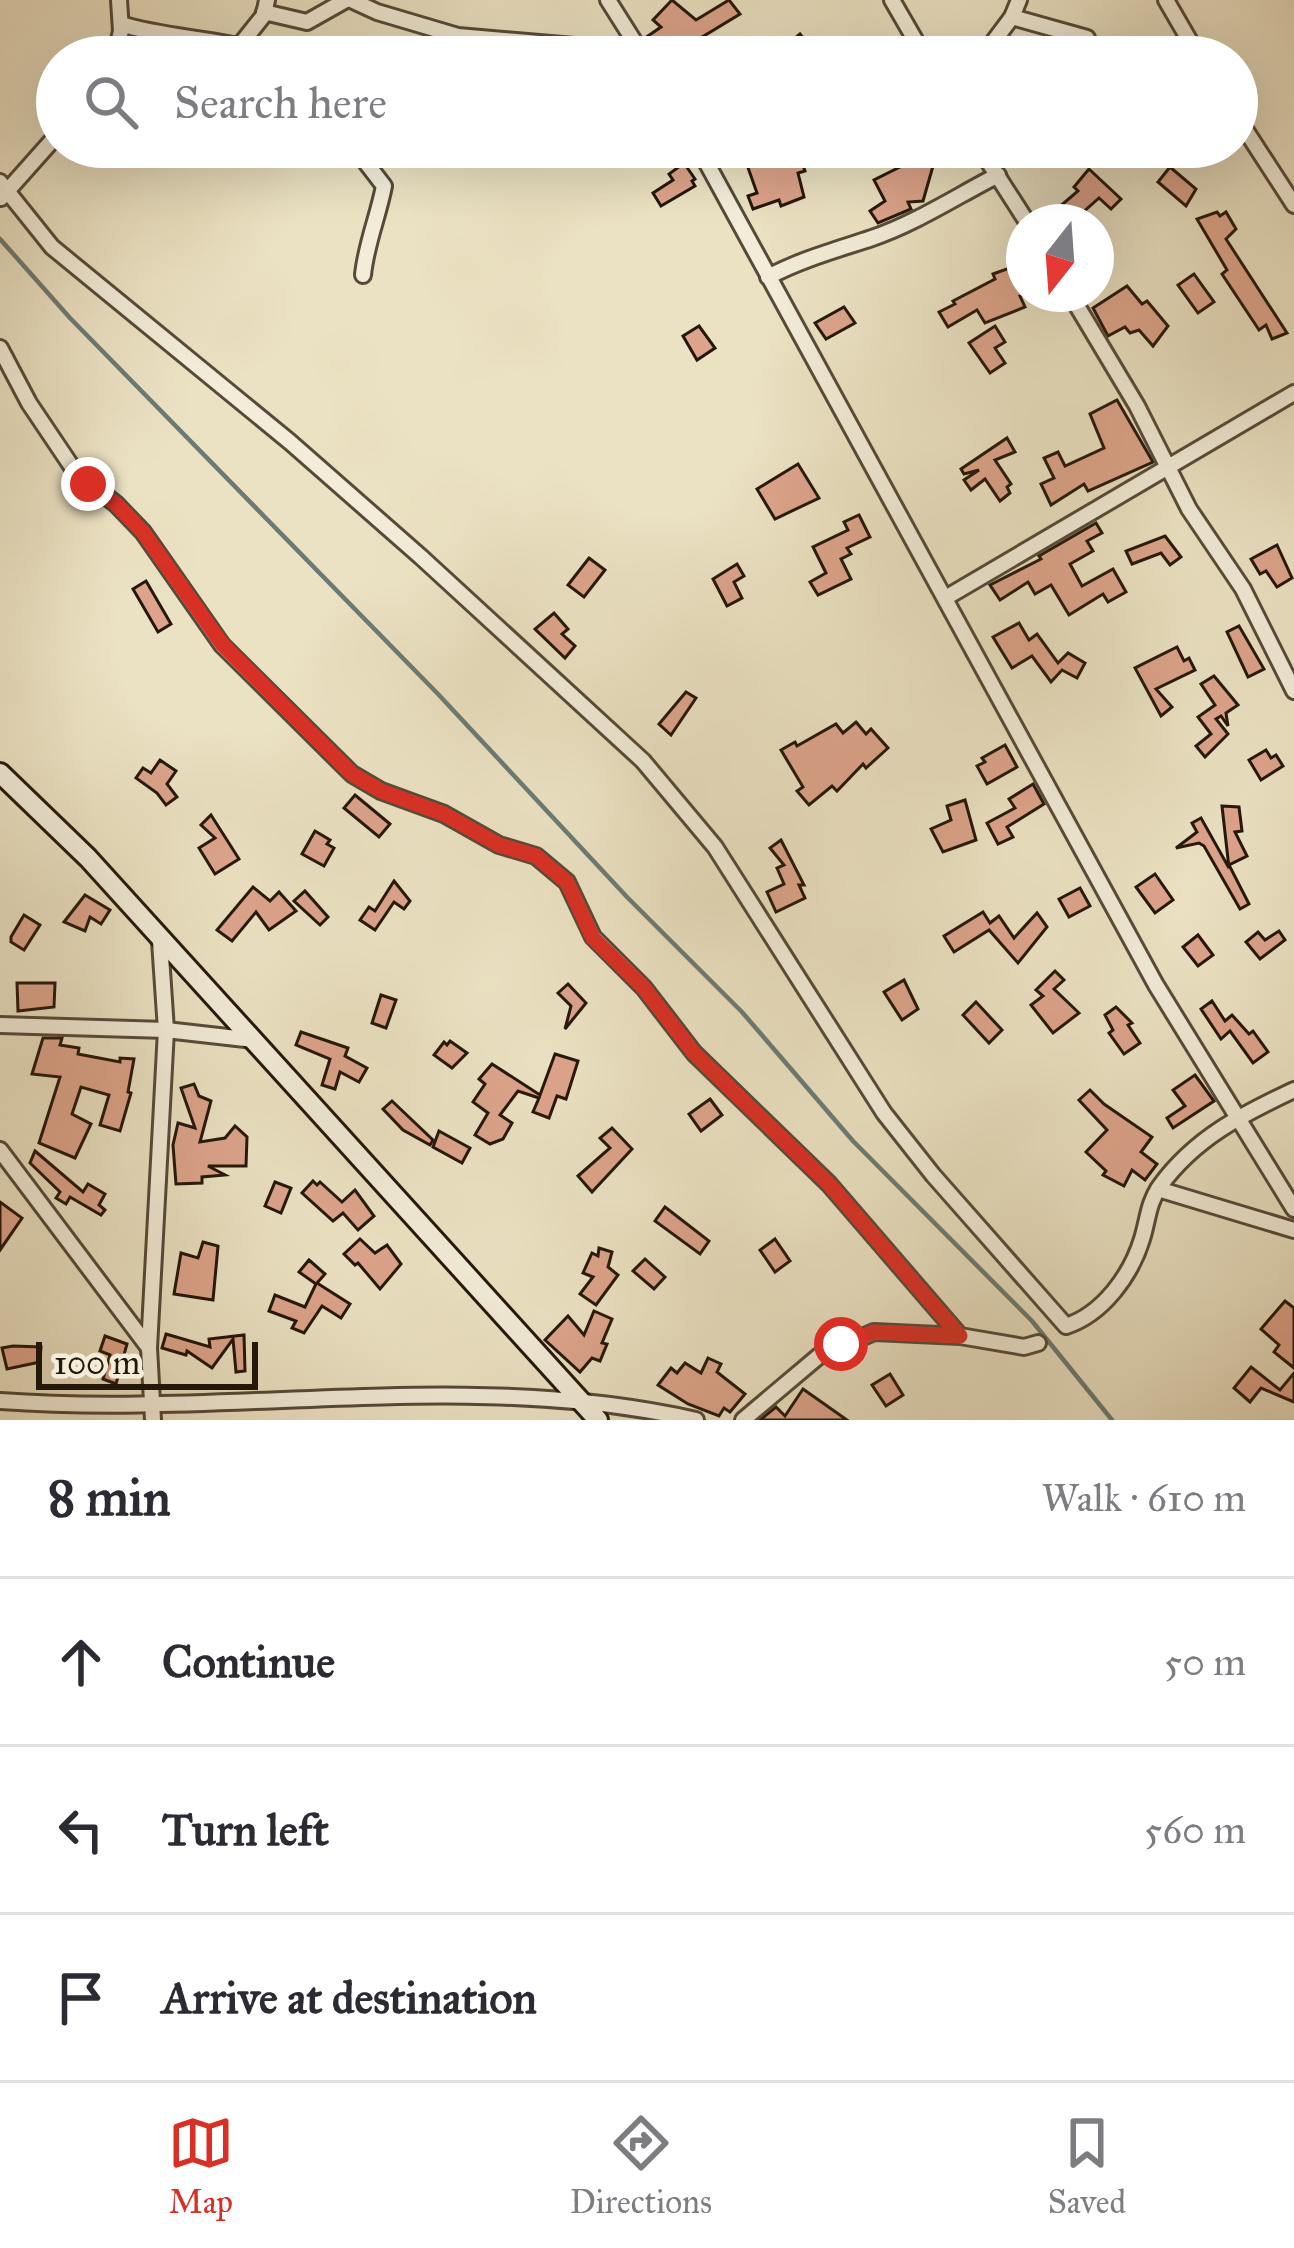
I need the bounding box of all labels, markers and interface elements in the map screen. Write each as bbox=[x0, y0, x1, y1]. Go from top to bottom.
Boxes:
search box bbox=[36, 36, 1258, 168]
icon: search bbox=[78, 69, 144, 135]
text: Search here bbox=[174, 75, 387, 130]
north arrow bbox=[1006, 204, 1114, 312]
route end bbox=[61, 457, 115, 511]
route start bbox=[814, 1317, 868, 1371]
scale bar bbox=[36, 1336, 258, 1389]
text: 100 m bbox=[54, 1343, 140, 1383]
text: 8 min bbox=[48, 1467, 171, 1529]
text: Walk · 610 m bbox=[1042, 1474, 1246, 1522]
icon: ahead bbox=[48, 1629, 114, 1695]
text: Continue bbox=[162, 1634, 335, 1689]
text: 50 m bbox=[1164, 1638, 1246, 1686]
icon: left bbox=[48, 1797, 114, 1863]
text: Turn left bbox=[162, 1802, 329, 1857]
text: 560 m bbox=[1144, 1806, 1246, 1854]
icon: arrive bbox=[48, 1965, 114, 2031]
text: Arrive at destination bbox=[162, 1970, 537, 2025]
tab: Map bbox=[168, 2110, 234, 2222]
tab: Directions bbox=[570, 2110, 712, 2222]
tab: Saved bbox=[1048, 2110, 1126, 2222]

